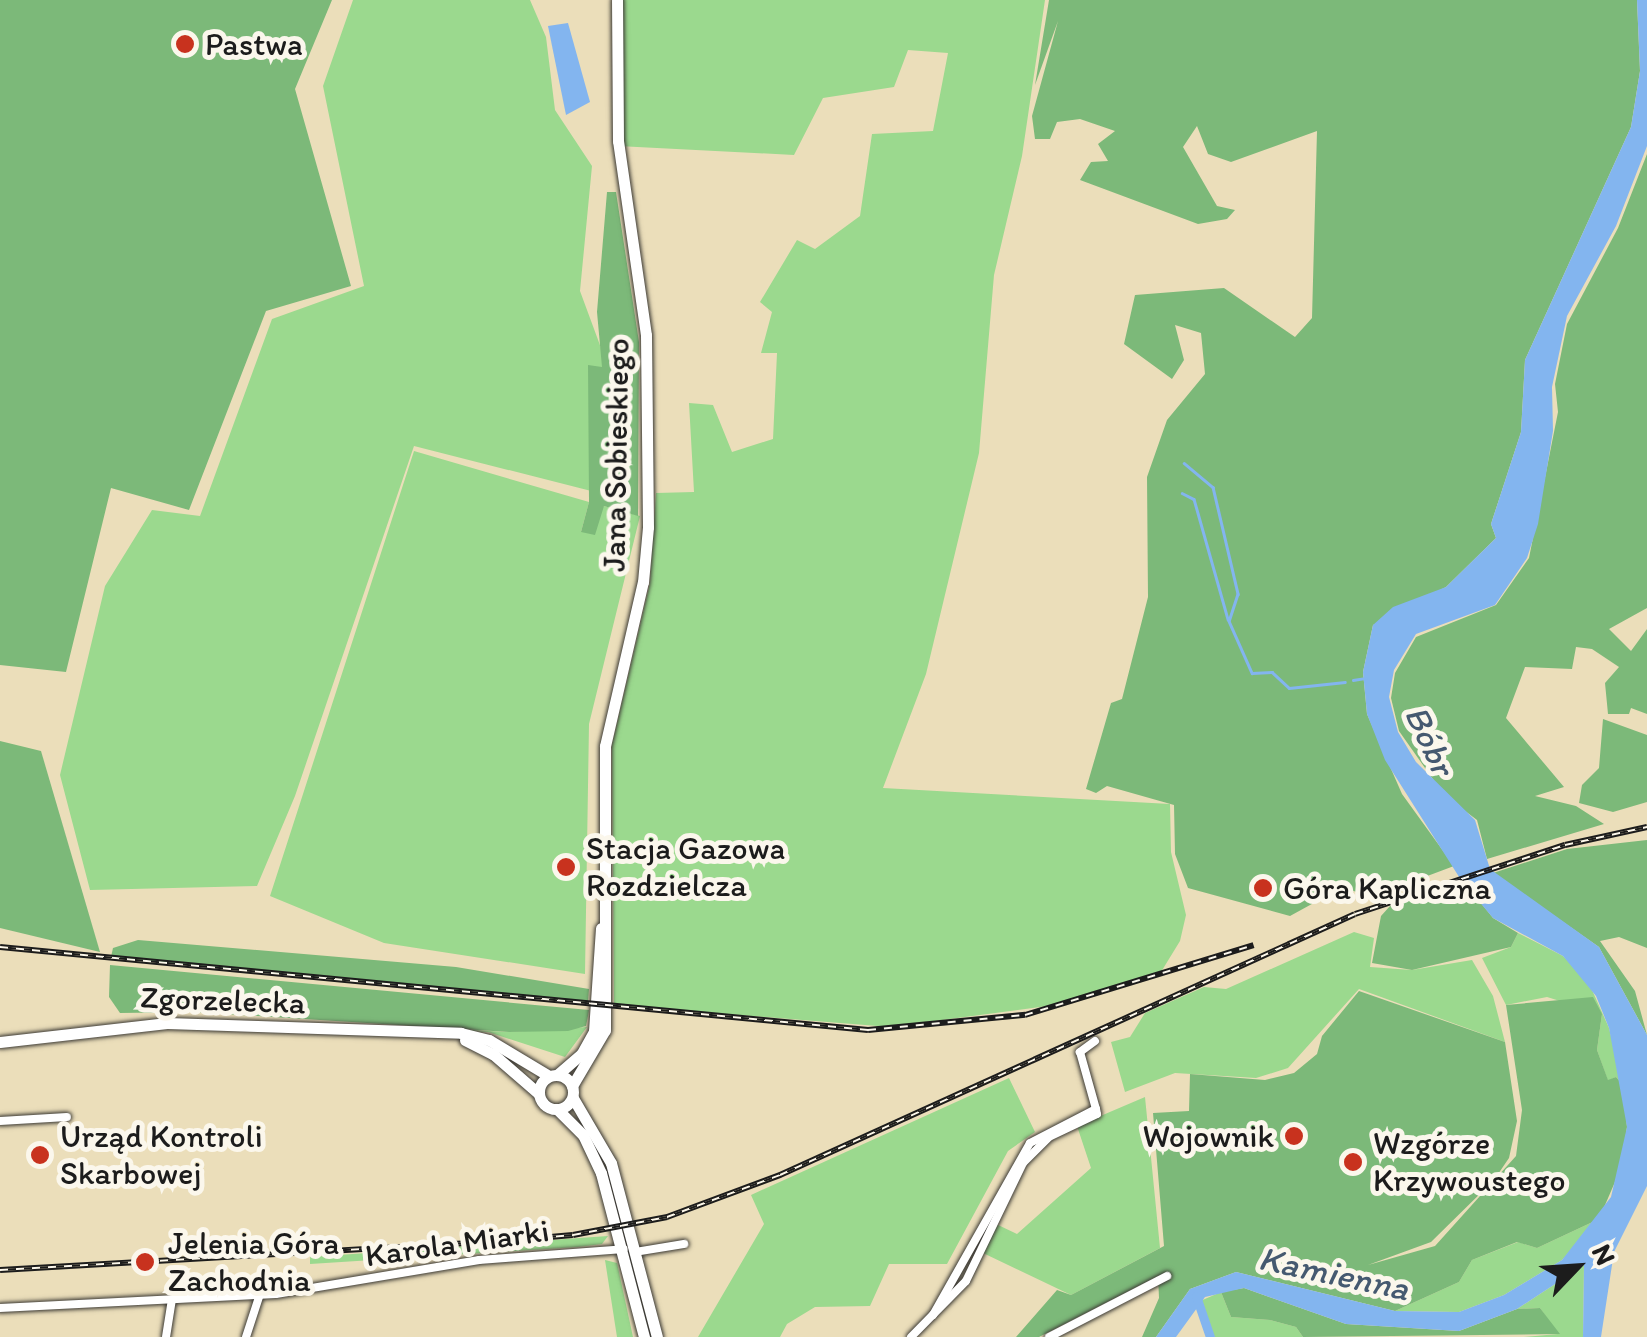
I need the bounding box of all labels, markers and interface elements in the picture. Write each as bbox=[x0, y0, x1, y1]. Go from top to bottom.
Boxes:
place label: Pastwa bbox=[205, 25, 303, 63]
marker: Pastwa bbox=[174, 33, 196, 55]
street label: Jana Sobieskiego bbox=[595, 338, 637, 572]
water label: Bóbr bbox=[1396, 699, 1464, 781]
place label: Stacja Gazowa Rozdzielcza bbox=[586, 830, 786, 905]
marker: Stacja Gazowa Rozdzielcza bbox=[555, 856, 577, 878]
place label: Góra Kapliczna bbox=[1283, 869, 1493, 907]
marker: Góra Kapliczna bbox=[1252, 877, 1274, 899]
street label: Zgorzelecka bbox=[140, 978, 306, 1022]
place label: Wojownik bbox=[1143, 1117, 1274, 1155]
place label: Urząd Kontroli Skarbowej bbox=[60, 1118, 263, 1193]
marker: Wojownik bbox=[1283, 1125, 1305, 1147]
place label: Wzgórze Krzywoustego bbox=[1373, 1125, 1566, 1200]
marker: Urząd Kontroli Skarbowej bbox=[29, 1144, 51, 1166]
marker: Wzgórze Krzywoustego bbox=[1342, 1151, 1364, 1173]
street label: Karola Miarki bbox=[363, 1211, 551, 1275]
north arrow bbox=[1527, 1217, 1627, 1317]
place label: Jelenia Góra Zachodnia bbox=[168, 1225, 340, 1300]
water label: Kamienna bbox=[1255, 1237, 1413, 1309]
text: N bbox=[1585, 1239, 1624, 1270]
marker: Jelenia Góra Zachodnia bbox=[132, 1249, 158, 1275]

